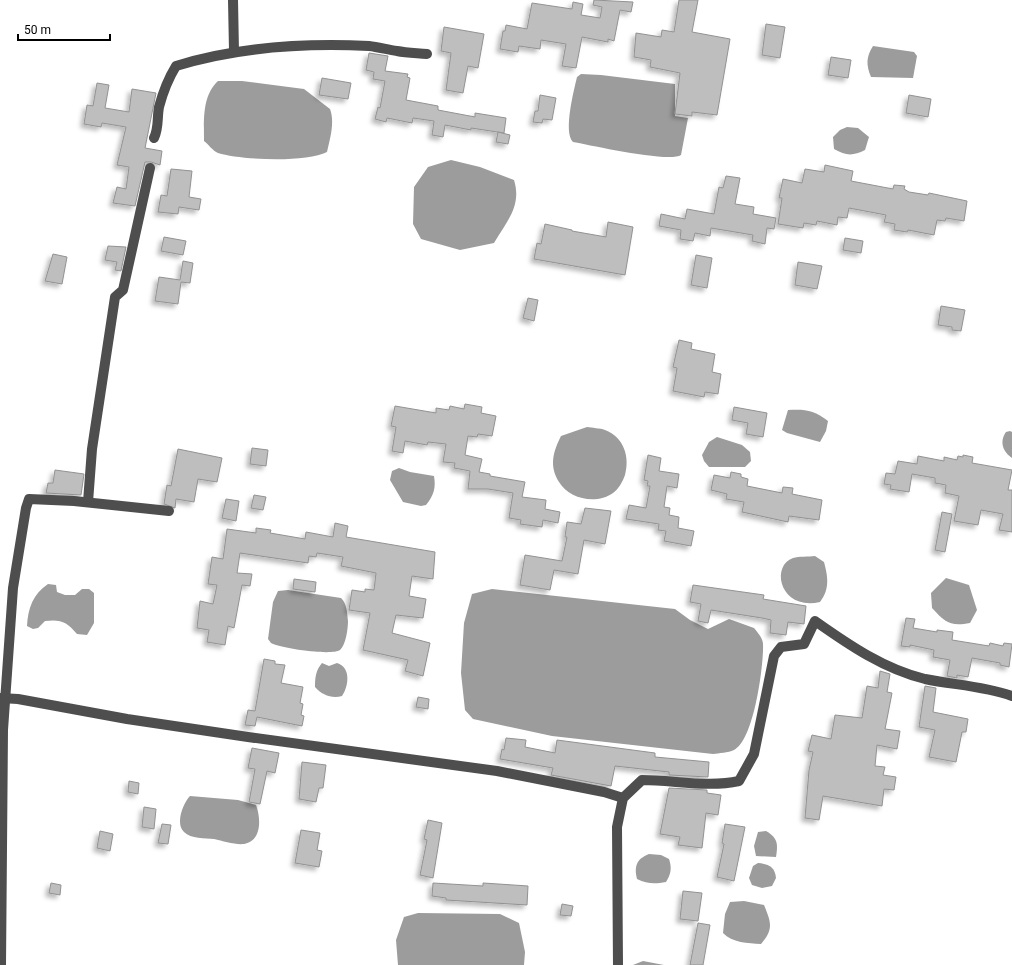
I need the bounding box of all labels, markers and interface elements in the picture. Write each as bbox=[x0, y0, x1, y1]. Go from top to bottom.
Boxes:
scale bar bbox=[18, 16, 110, 42]
text: 50 m bbox=[24, 23, 51, 37]

